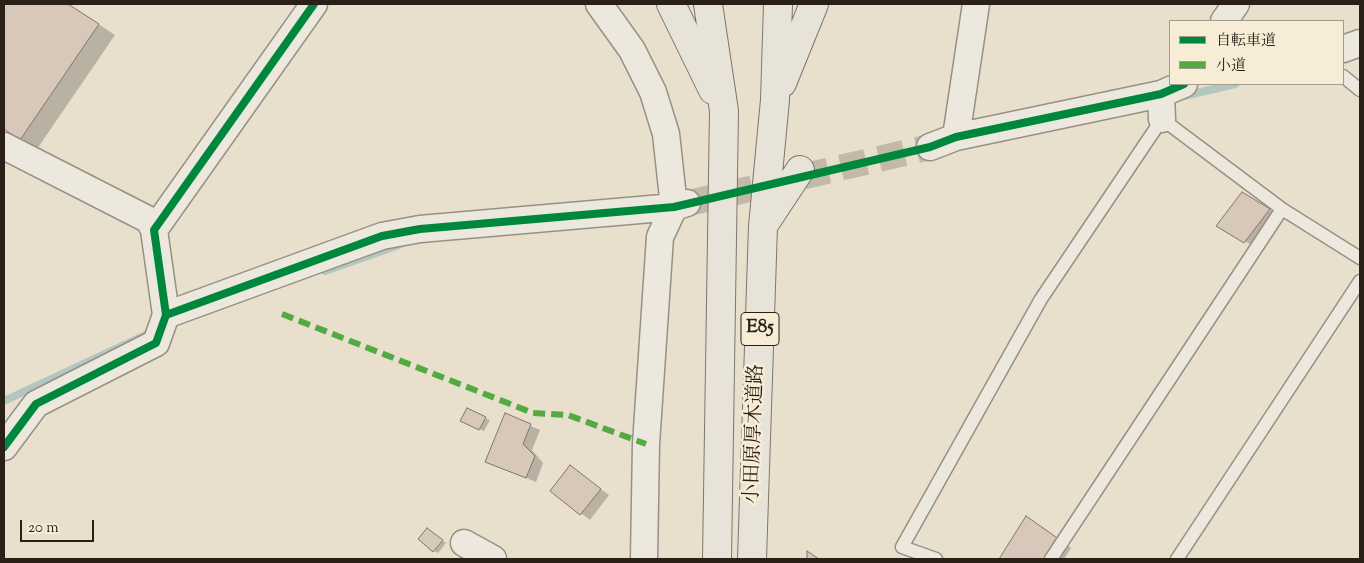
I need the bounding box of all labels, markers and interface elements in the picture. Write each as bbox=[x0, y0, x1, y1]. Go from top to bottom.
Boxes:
legend bbox=[1169, 20, 1344, 85]
text: 自転車道 bbox=[1216, 31, 1276, 52]
text: 小道 bbox=[1216, 56, 1246, 77]
road number: E85 bbox=[741, 312, 779, 346]
street label: 小田原厚木道路 bbox=[742, 364, 770, 504]
scale bar bbox=[22, 510, 96, 542]
text: 20 m bbox=[28, 518, 59, 539]

